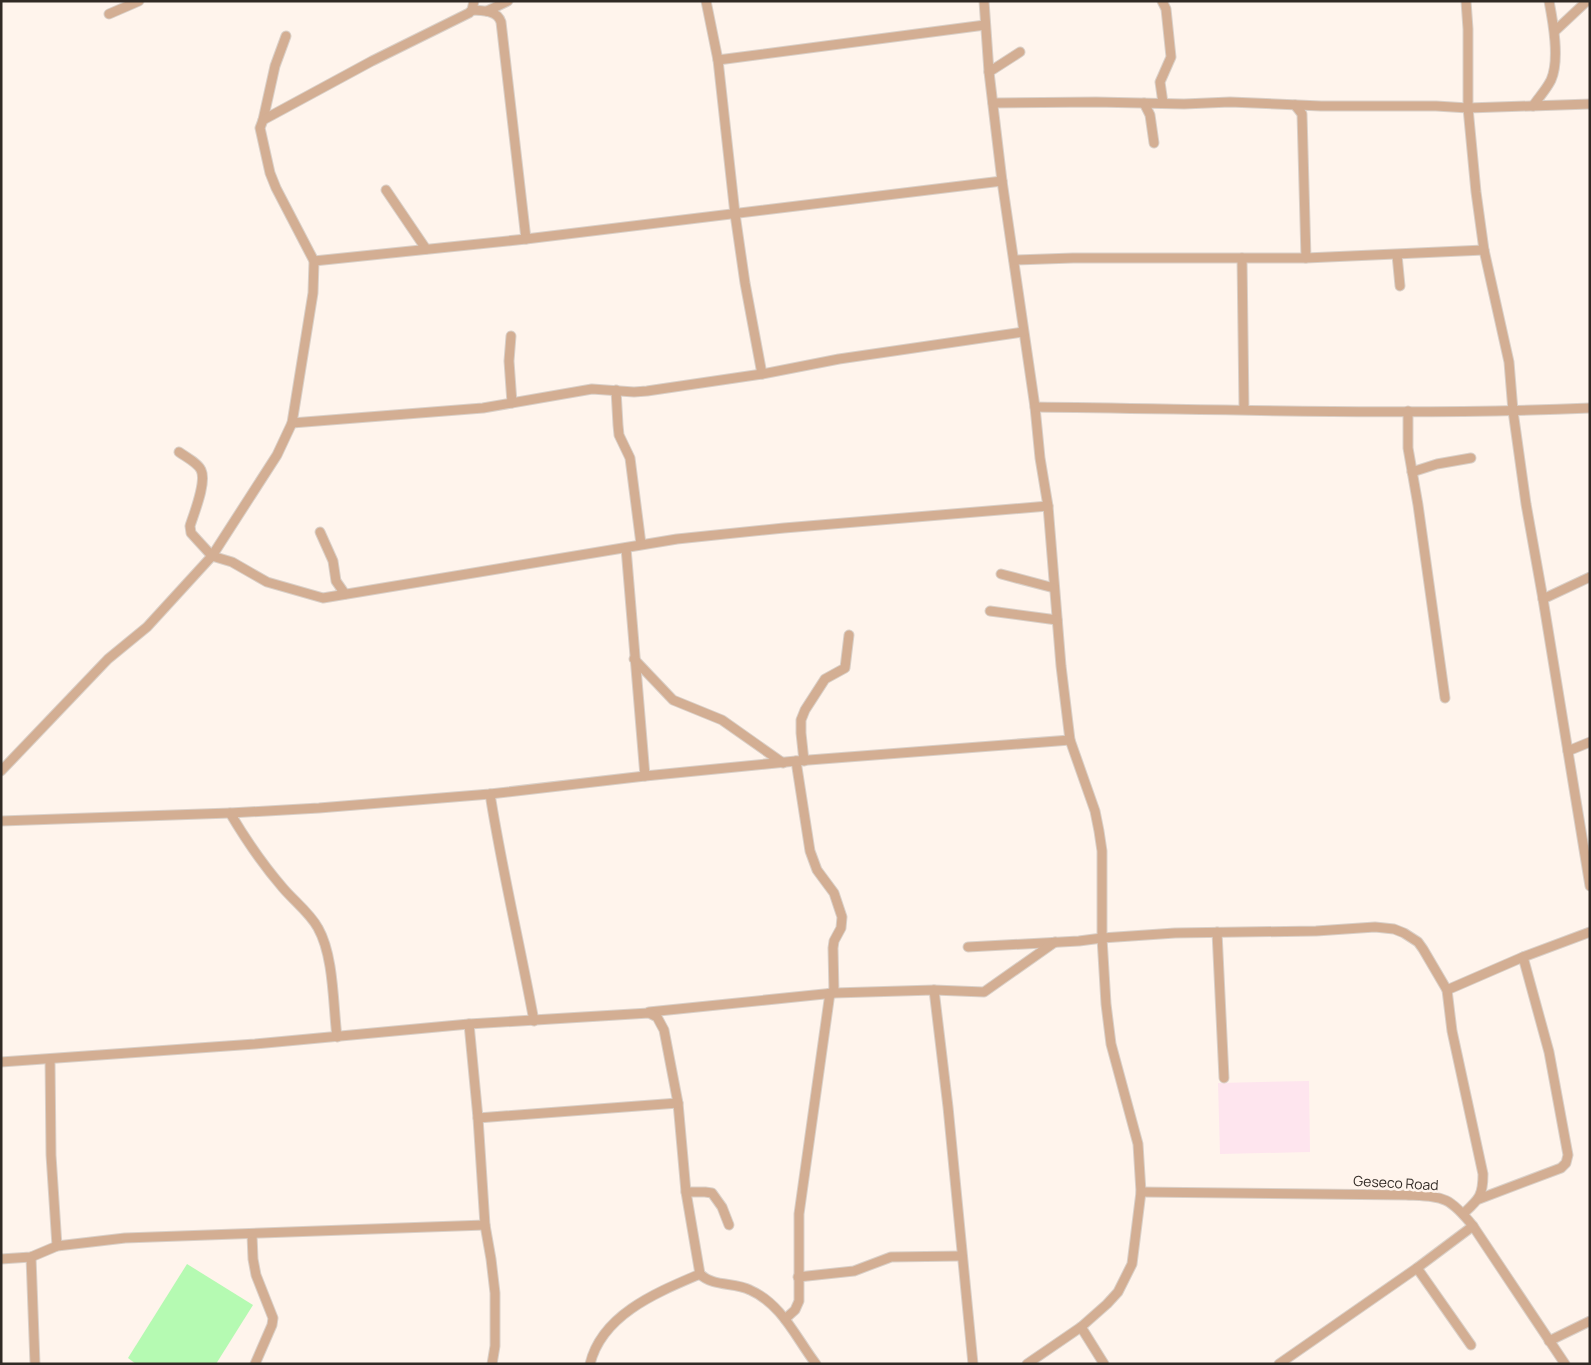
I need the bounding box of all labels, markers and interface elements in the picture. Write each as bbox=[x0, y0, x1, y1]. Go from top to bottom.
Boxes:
street label: Geseco Road bbox=[1353, 1171, 1439, 1194]

